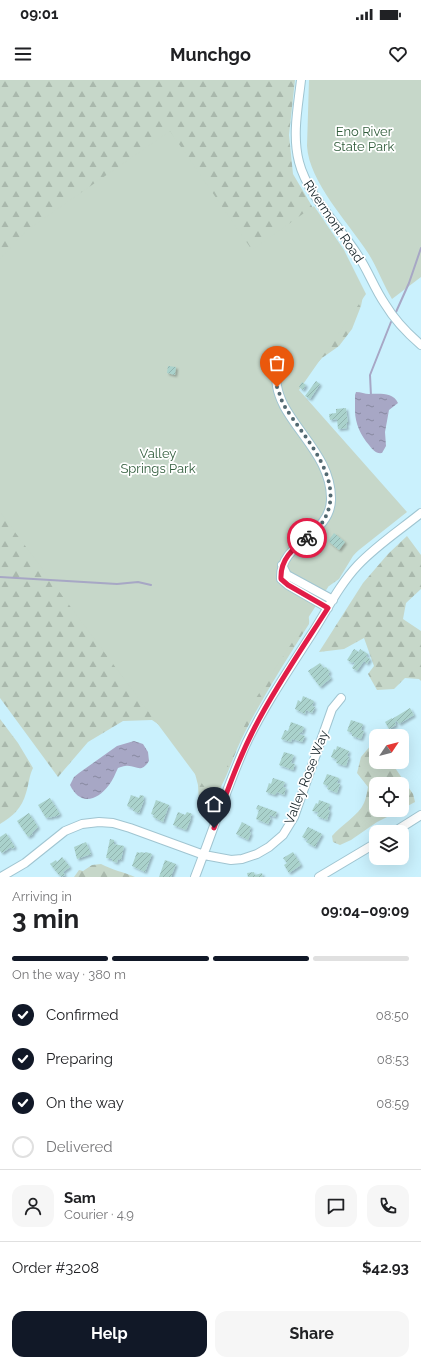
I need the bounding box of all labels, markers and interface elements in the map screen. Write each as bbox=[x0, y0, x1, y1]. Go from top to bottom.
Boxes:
text: 09:01 bbox=[20, 5, 58, 23]
icon: menu bbox=[12, 43, 34, 65]
icon: heart bbox=[387, 43, 409, 65]
text: Munchgo bbox=[170, 44, 251, 65]
park label: Eno River State Park bbox=[334, 124, 395, 154]
street label: Rivermont Road bbox=[300, 177, 367, 265]
pin bbox=[260, 346, 294, 387]
icon: bag bbox=[266, 352, 288, 374]
park label: Valley Springs Park bbox=[120, 446, 196, 476]
courier bbox=[287, 518, 327, 558]
icon: bike bbox=[296, 527, 318, 549]
street label: Valley Rose Way bbox=[282, 728, 331, 826]
north arrow bbox=[369, 729, 409, 769]
map controls bbox=[369, 729, 409, 865]
button: locate bbox=[369, 777, 409, 817]
pin bbox=[197, 787, 231, 828]
icon: home bbox=[203, 793, 225, 815]
button: layers bbox=[369, 825, 409, 865]
text: Arriving in bbox=[12, 889, 72, 904]
text: 09:04–09:09 bbox=[321, 902, 409, 920]
text: 3 min bbox=[12, 904, 79, 934]
text: On the way · 380 m bbox=[12, 967, 126, 982]
icon: check bbox=[12, 1004, 34, 1026]
text: Confirmed bbox=[46, 1006, 119, 1024]
text: 08:50 bbox=[376, 1008, 409, 1023]
icon: check bbox=[12, 1048, 34, 1070]
text: Preparing bbox=[46, 1050, 113, 1068]
text: 08:53 bbox=[377, 1052, 409, 1067]
icon: check bbox=[12, 1092, 34, 1114]
text: On the way bbox=[46, 1094, 124, 1112]
text: 08:59 bbox=[376, 1096, 409, 1111]
text: Delivered bbox=[46, 1138, 113, 1156]
button: person bbox=[12, 1185, 54, 1227]
button: chat bbox=[315, 1185, 357, 1227]
button: phone bbox=[367, 1185, 409, 1227]
text: Sam bbox=[64, 1189, 96, 1207]
text: Courier · 4.9 bbox=[64, 1207, 134, 1222]
text: Order #3208 bbox=[12, 1259, 99, 1277]
text: $42.93 bbox=[362, 1259, 409, 1277]
button: Help bbox=[12, 1311, 207, 1357]
button: Share bbox=[215, 1311, 409, 1357]

